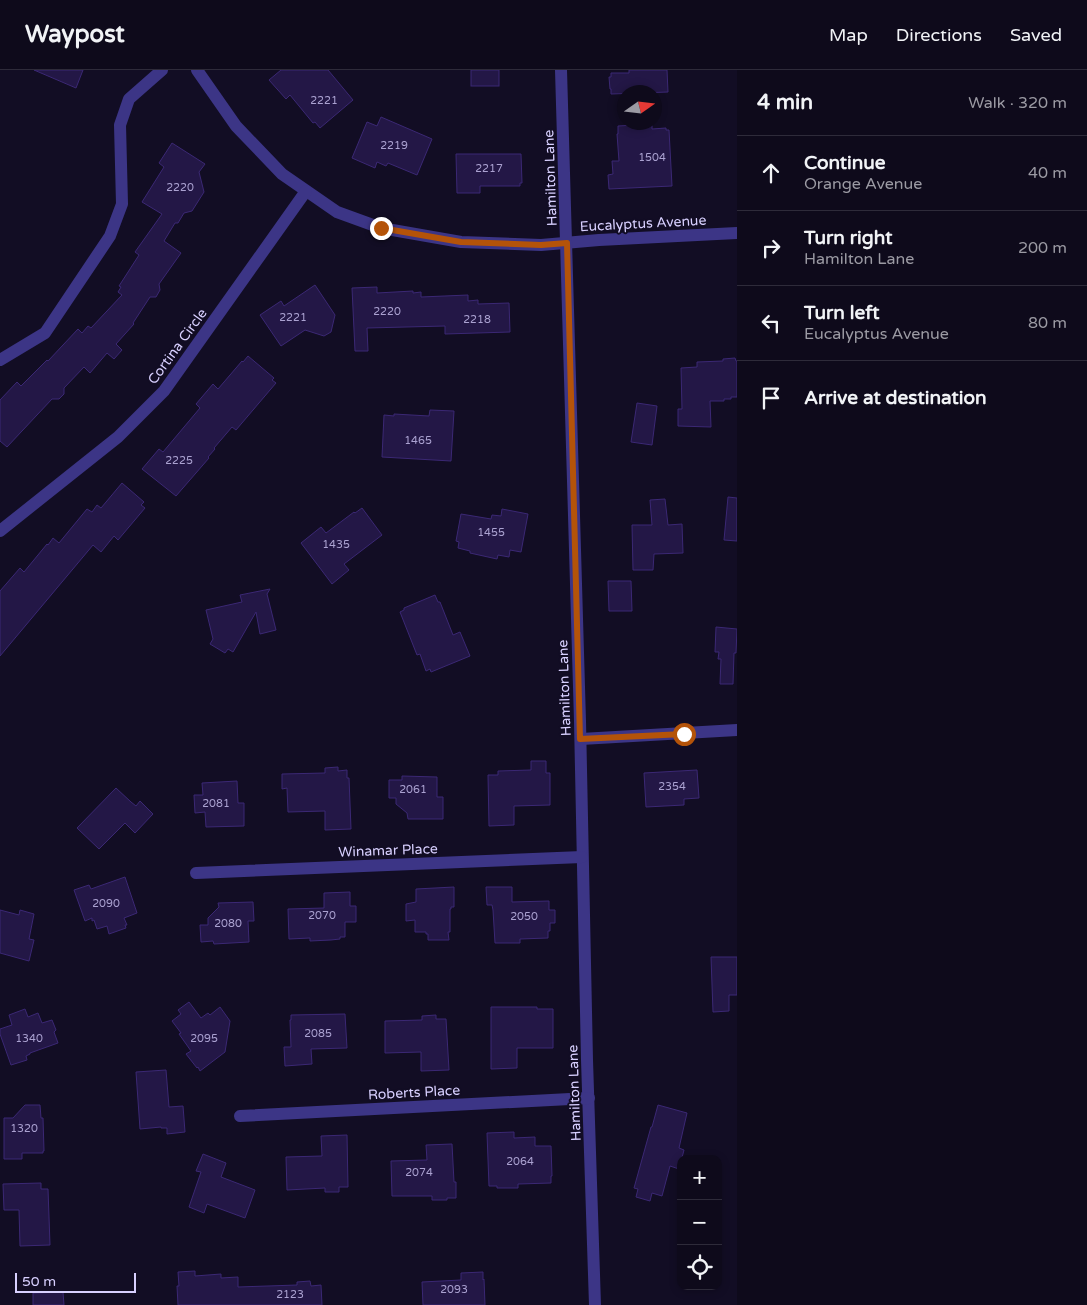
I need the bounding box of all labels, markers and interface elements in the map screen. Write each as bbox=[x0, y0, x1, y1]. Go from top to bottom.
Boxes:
text: Waypost bbox=[25, 20, 125, 49]
text: Map bbox=[829, 24, 868, 46]
text: Directions bbox=[896, 24, 982, 46]
text: Saved bbox=[1010, 24, 1062, 46]
north arrow bbox=[617, 85, 662, 130]
text: 4 min bbox=[757, 90, 813, 115]
text: Walk · 320 m bbox=[968, 93, 1067, 113]
house number: 2221 bbox=[310, 94, 338, 107]
street label: Hamilton Lane bbox=[540, 129, 561, 227]
house number: 2219 bbox=[380, 139, 408, 152]
house number: 1504 bbox=[638, 151, 666, 164]
text: Continue bbox=[804, 152, 886, 174]
icon: ahead bbox=[757, 159, 785, 187]
house number: 2217 bbox=[475, 162, 503, 175]
text: 40 m bbox=[1028, 163, 1067, 183]
text: Orange Avenue bbox=[804, 174, 922, 194]
house number: 2220 bbox=[166, 181, 194, 194]
street label: Eucalyptus Avenue bbox=[579, 212, 707, 235]
route end bbox=[370, 217, 393, 240]
text: Turn right bbox=[804, 227, 892, 249]
icon: right bbox=[757, 234, 785, 262]
text: 200 m bbox=[1018, 238, 1067, 258]
text: Hamilton Lane bbox=[804, 249, 914, 269]
text: Turn left bbox=[804, 302, 880, 324]
street label: Cortina Circle bbox=[144, 305, 211, 387]
house number: 2220 bbox=[373, 305, 401, 318]
icon: left bbox=[757, 309, 785, 337]
house number: 2221 bbox=[279, 311, 307, 324]
house number: 2218 bbox=[463, 313, 491, 326]
text: 80 m bbox=[1028, 313, 1067, 333]
text: Eucalyptus Avenue bbox=[804, 324, 949, 344]
icon: arrive bbox=[757, 384, 785, 412]
text: Arrive at destination bbox=[804, 387, 987, 409]
house number: 1465 bbox=[404, 434, 432, 447]
house number: 2225 bbox=[165, 454, 193, 467]
house number: 1455 bbox=[477, 526, 505, 539]
house number: 1435 bbox=[322, 538, 350, 551]
street label: Hamilton Lane bbox=[554, 639, 575, 737]
route start bbox=[673, 723, 696, 746]
house number: 2354 bbox=[658, 780, 686, 793]
house number: 2061 bbox=[399, 783, 427, 796]
house number: 2081 bbox=[202, 797, 230, 810]
street label: Winamar Place bbox=[338, 840, 438, 861]
house number: 2090 bbox=[92, 897, 120, 910]
house number: 2070 bbox=[308, 909, 336, 922]
house number: 2050 bbox=[510, 910, 538, 923]
house number: 2080 bbox=[214, 917, 242, 930]
house number: 2085 bbox=[304, 1027, 332, 1040]
house number: 1340 bbox=[15, 1032, 43, 1045]
house number: 2095 bbox=[190, 1032, 218, 1045]
street label: Hamilton Lane bbox=[564, 1044, 585, 1142]
street label: Roberts Place bbox=[367, 1082, 461, 1103]
house number: 1320 bbox=[10, 1122, 38, 1135]
house number: 2064 bbox=[506, 1155, 534, 1168]
map controls bbox=[677, 1155, 722, 1290]
button: + bbox=[677, 1155, 722, 1200]
house number: 2074 bbox=[405, 1166, 433, 1179]
button: − bbox=[677, 1200, 722, 1245]
button: locate bbox=[677, 1245, 722, 1290]
scale bar bbox=[15, 1270, 136, 1293]
text: 50 m bbox=[22, 1273, 56, 1290]
house number: 2093 bbox=[440, 1283, 468, 1296]
house number: 2123 bbox=[276, 1288, 304, 1301]

